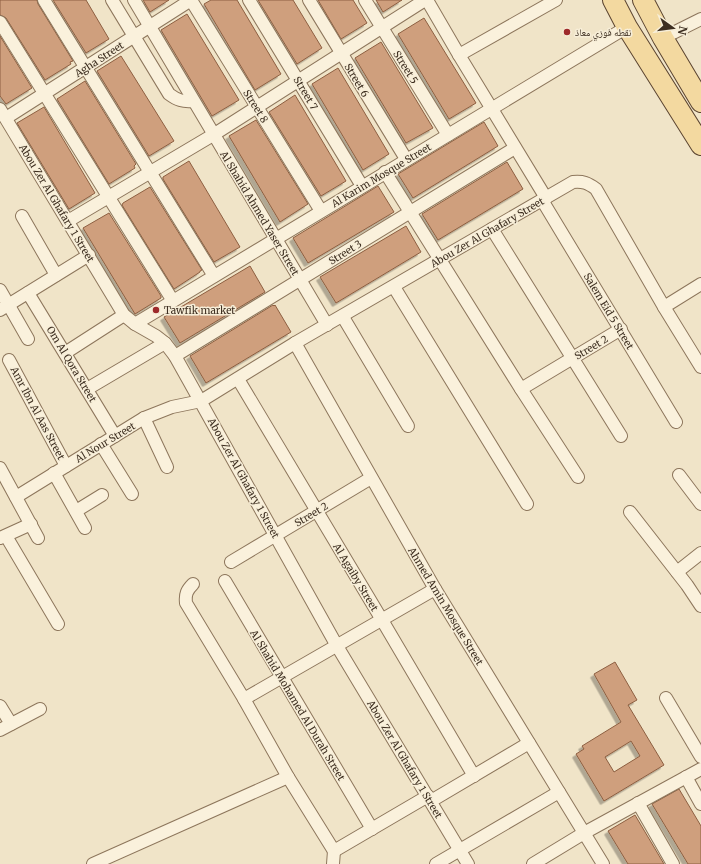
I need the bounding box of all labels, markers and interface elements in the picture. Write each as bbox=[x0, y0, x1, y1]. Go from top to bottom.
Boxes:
north arrow bbox=[653, 8, 693, 48]
text: N bbox=[675, 25, 691, 37]
place label: نقطه فوزي معاذ bbox=[575, 26, 632, 41]
marker: نقطه فوزي معاذ bbox=[562, 27, 572, 37]
street label: Agha Street bbox=[71, 39, 126, 81]
street label: Street 5 bbox=[390, 48, 421, 86]
street label: Street 6 bbox=[341, 61, 372, 99]
street label: Street 7 bbox=[291, 74, 321, 113]
street label: Street 8 bbox=[240, 87, 271, 125]
street label: Al Karim Mosque Street bbox=[328, 140, 434, 211]
street label: Abou Zer Al Ghafary 1 Street bbox=[16, 141, 97, 265]
street label: Al Shahid Ahmed Yaser Street bbox=[217, 148, 302, 278]
street label: Abou Zer Al Ghafary Street bbox=[427, 195, 546, 271]
street label: Street 3 bbox=[326, 237, 365, 268]
street label: Salem Eid 5 Street bbox=[581, 271, 637, 352]
place label: Tawfik market bbox=[164, 304, 235, 317]
marker: Tawfik market bbox=[151, 305, 161, 315]
street label: Om Al Qora Street bbox=[44, 324, 99, 405]
street label: Street 2 bbox=[572, 332, 610, 363]
street label: Amr Ibn Al Aas Street bbox=[7, 364, 68, 462]
street label: Abou Zer Al Ghafary 1 Street bbox=[205, 415, 282, 541]
street label: Al Nour Street bbox=[72, 419, 138, 466]
street label: Street 2 bbox=[292, 499, 330, 530]
street label: Al Agaiby Street bbox=[330, 540, 381, 614]
street label: Ahmed Amin Mosque Street bbox=[405, 544, 486, 668]
street label: Al Shahid Mohamed Al Durah Street bbox=[247, 627, 348, 783]
street label: Abou Zer Al Ghafary 1 Street bbox=[364, 697, 445, 821]

